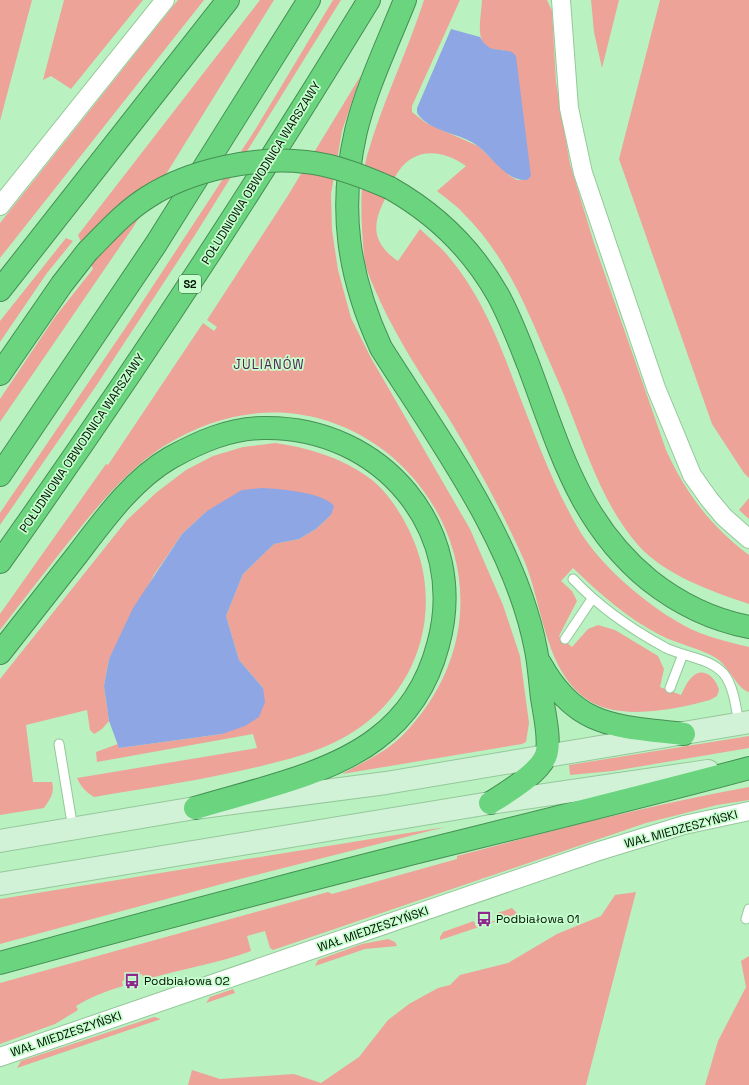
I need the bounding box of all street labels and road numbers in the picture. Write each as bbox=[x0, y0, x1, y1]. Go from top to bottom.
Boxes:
street label: POŁUDNIOWA OBWODNICA WARSZAWY bbox=[198, 78, 325, 268]
road number: S2 bbox=[179, 275, 201, 293]
street label: POŁUDNIOWA OBWODNICA WARSZAWY bbox=[16, 350, 149, 536]
street label: WAŁ MIEDZESZYŃSKI bbox=[623, 806, 739, 852]
street label: WAŁ MIEDZESZYŃSKI bbox=[315, 902, 431, 956]
street label: WAŁ MIEDZESZYŃSKI bbox=[8, 1007, 124, 1061]

